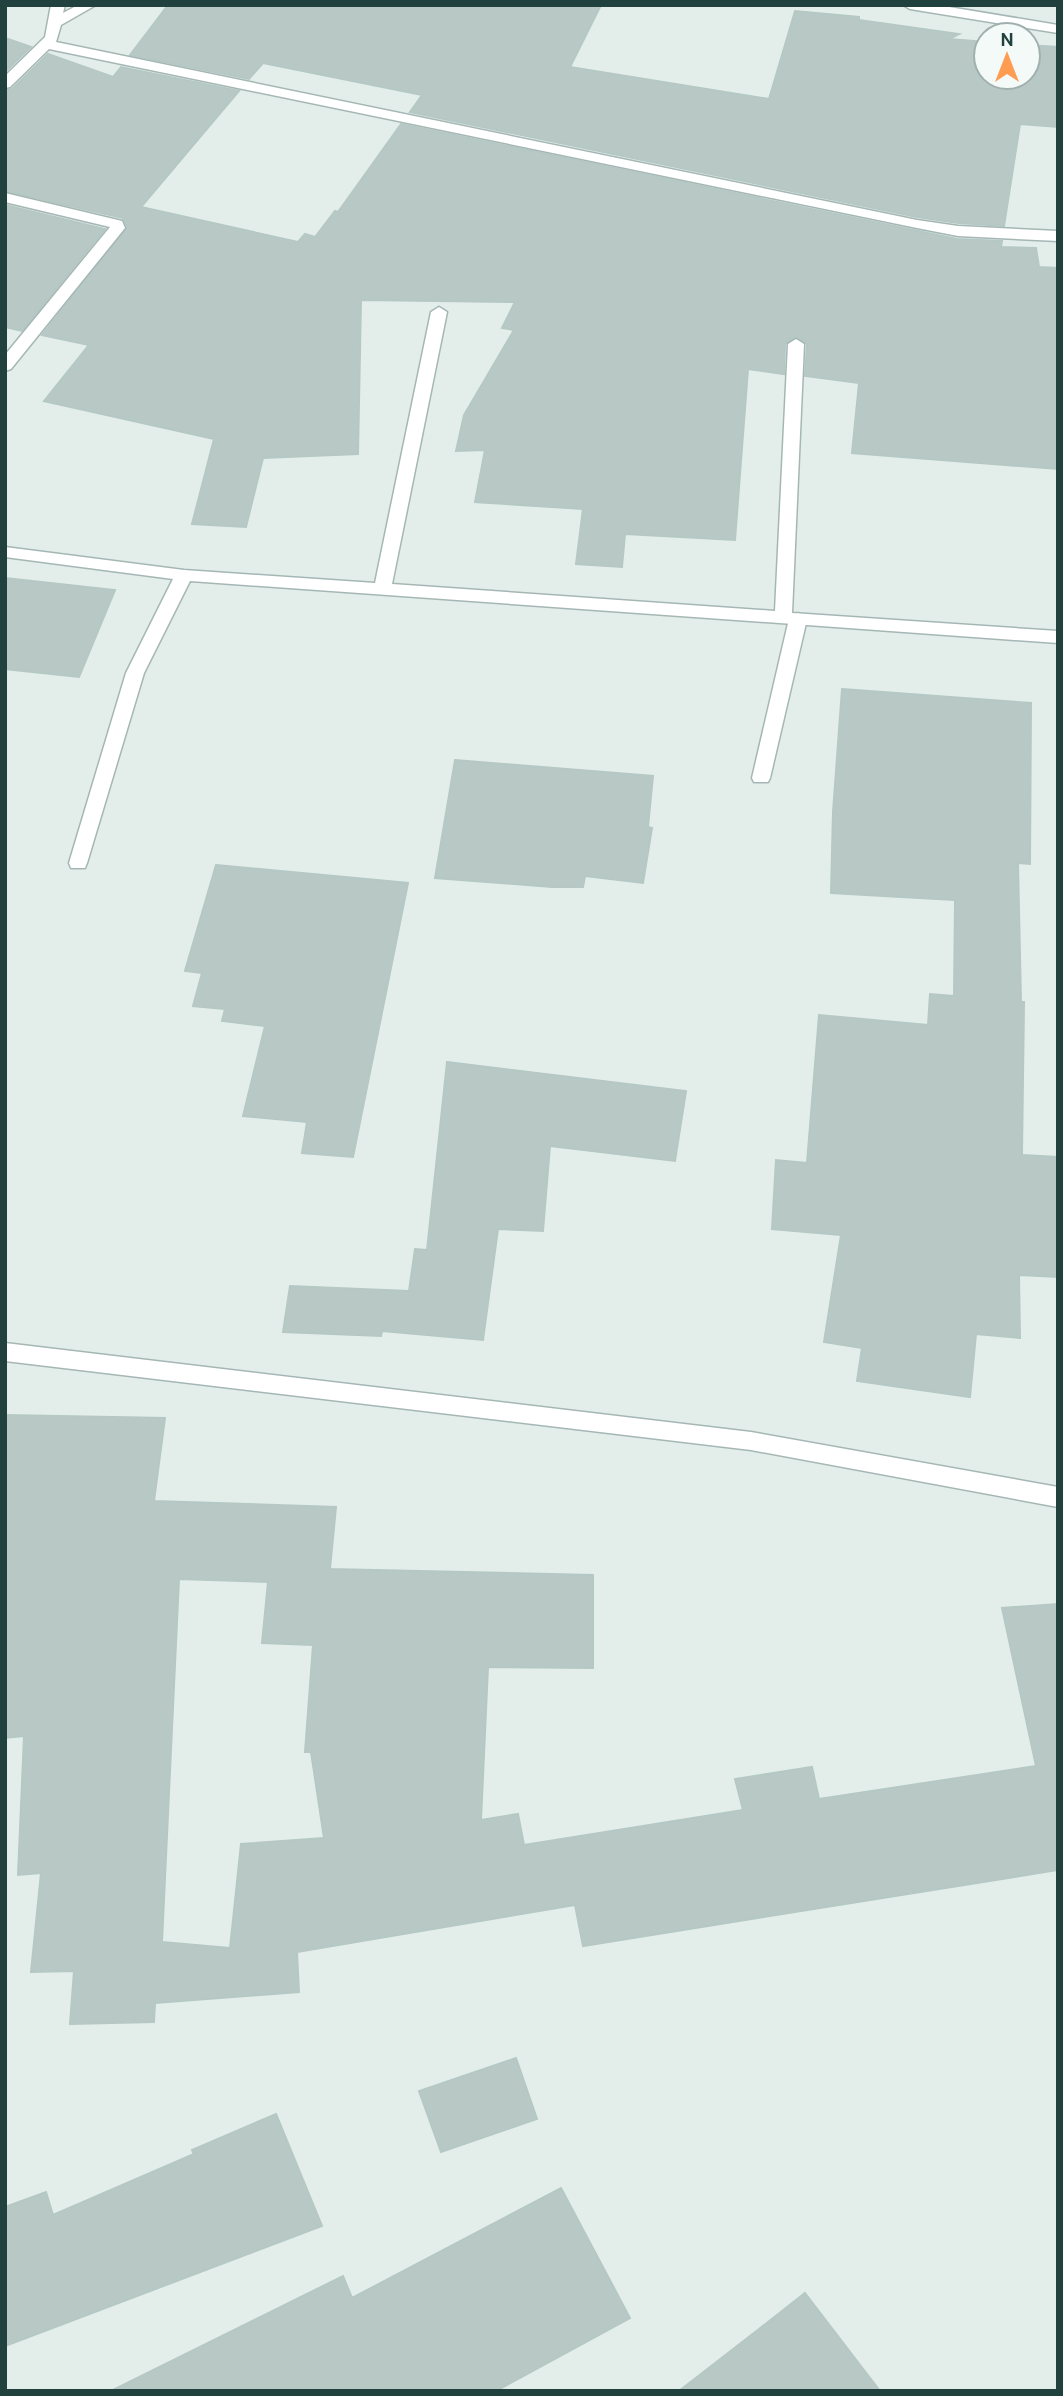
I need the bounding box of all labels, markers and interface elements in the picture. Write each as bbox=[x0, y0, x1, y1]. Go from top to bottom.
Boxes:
north arrow bbox=[972, 21, 1042, 91]
text: N bbox=[1000, 29, 1014, 53]

